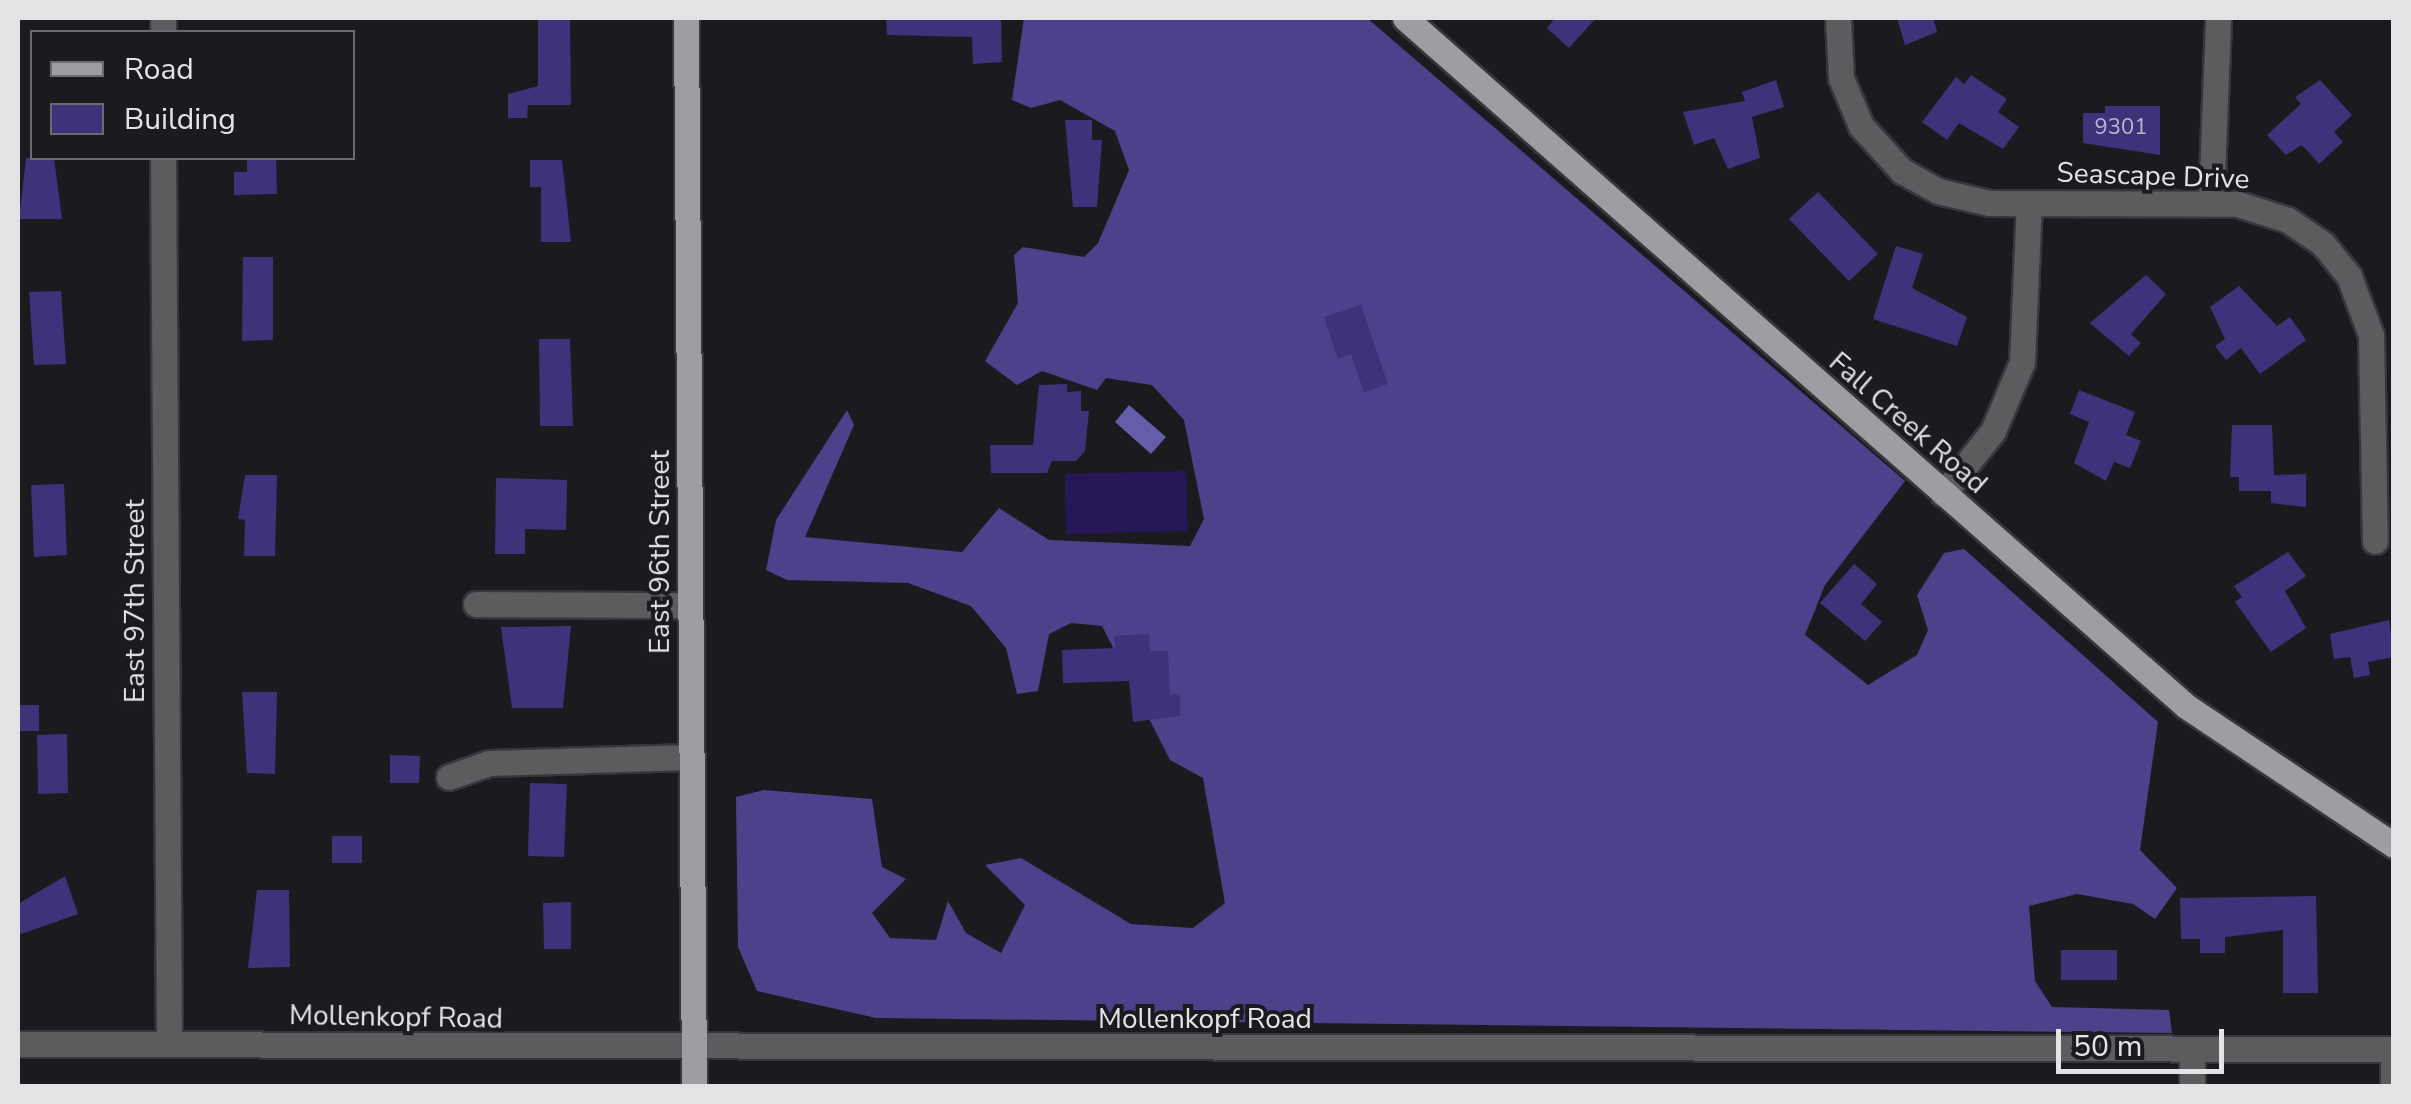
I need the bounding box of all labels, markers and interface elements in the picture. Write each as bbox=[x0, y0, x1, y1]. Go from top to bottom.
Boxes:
legend bbox=[30, 30, 355, 160]
text: Road bbox=[124, 49, 194, 90]
text: Building bbox=[124, 99, 236, 140]
house number: 9301 bbox=[2095, 115, 2147, 141]
street label: Seascape Drive bbox=[2056, 156, 2250, 196]
street label: Fall Creek Road bbox=[1822, 345, 1994, 501]
street label: East 96th Street bbox=[643, 450, 677, 654]
street label: East 97th Street bbox=[118, 499, 152, 703]
street label: Mollenkopf Road bbox=[289, 998, 503, 1036]
street label: Mollenkopf Road bbox=[1098, 1002, 1312, 1036]
scale bar bbox=[2061, 1009, 2228, 1071]
text: 50 m bbox=[2073, 1026, 2142, 1067]

